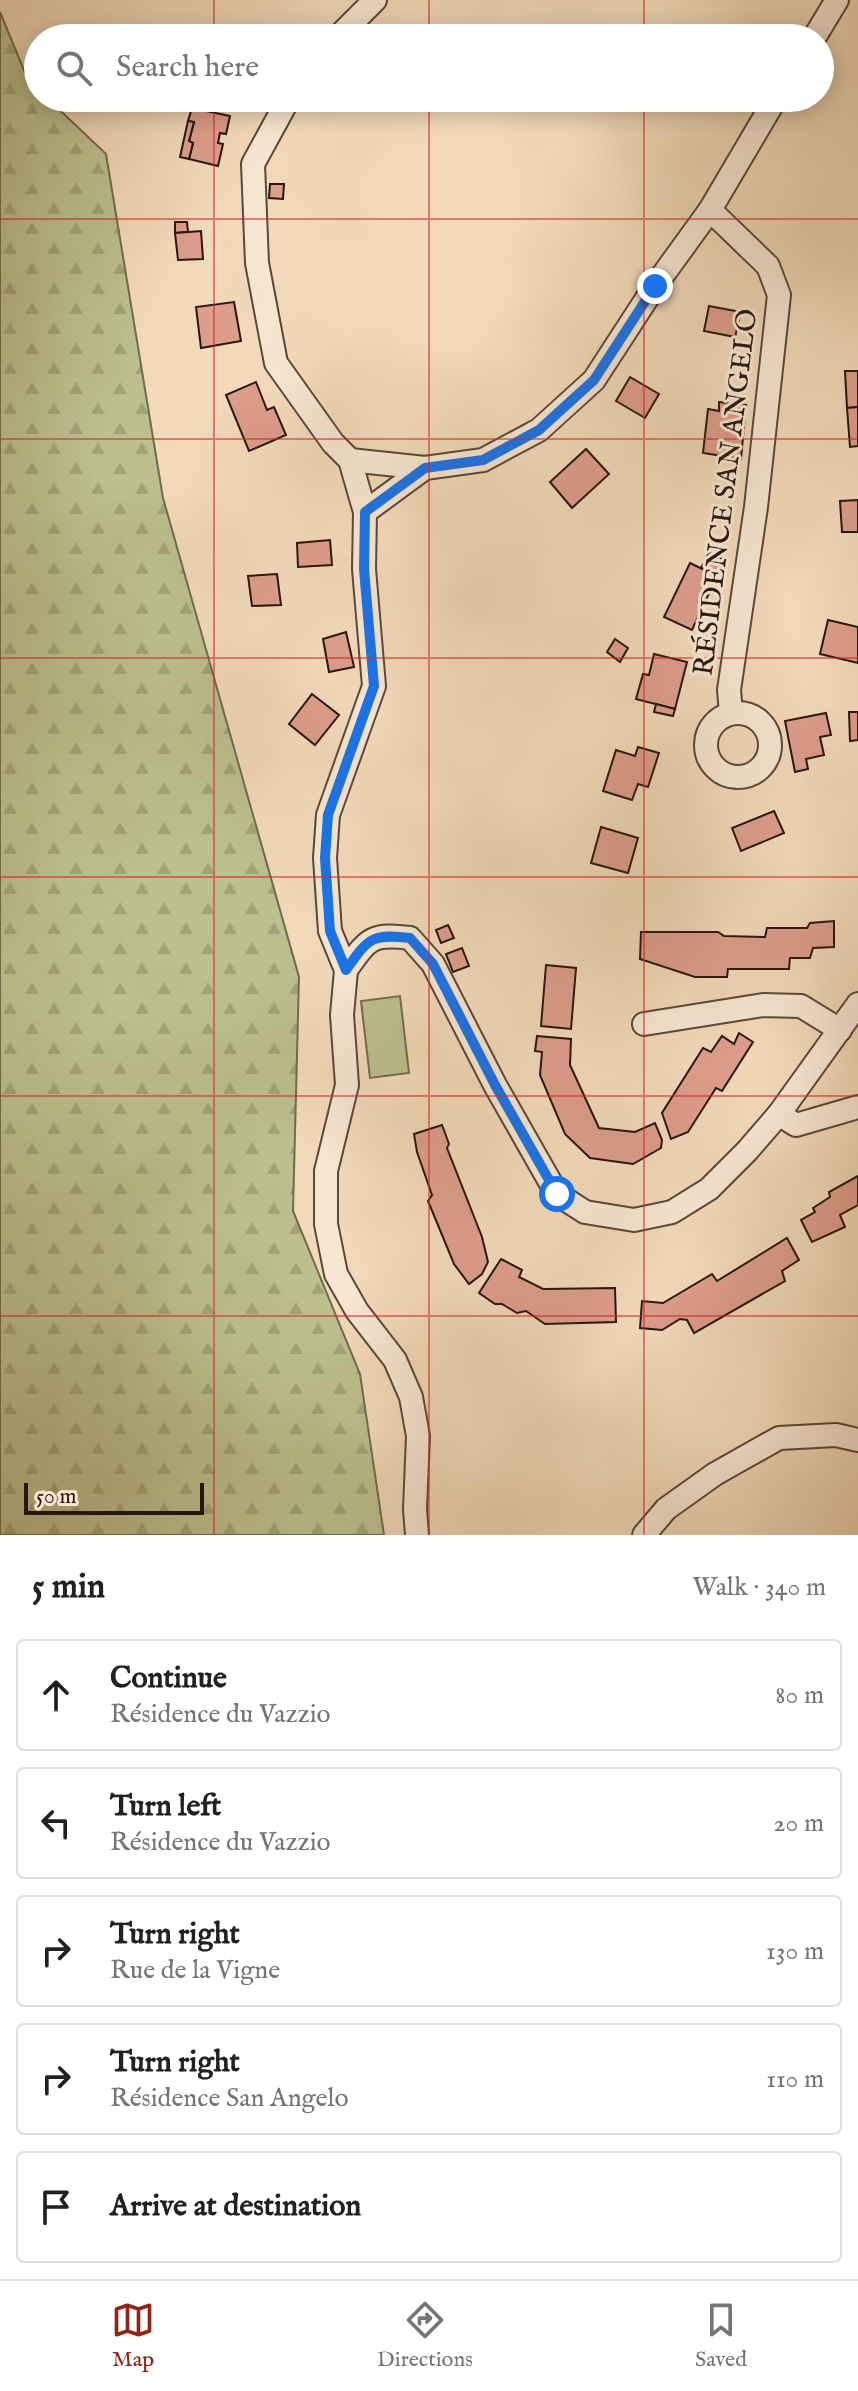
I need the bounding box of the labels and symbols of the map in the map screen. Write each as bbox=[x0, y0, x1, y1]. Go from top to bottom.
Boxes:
route end bbox=[637, 268, 673, 304]
street label: RÉSIDENCE SAN ANGELO bbox=[686, 307, 766, 678]
route start bbox=[539, 1176, 575, 1212]
scale bar bbox=[24, 1479, 204, 1515]

